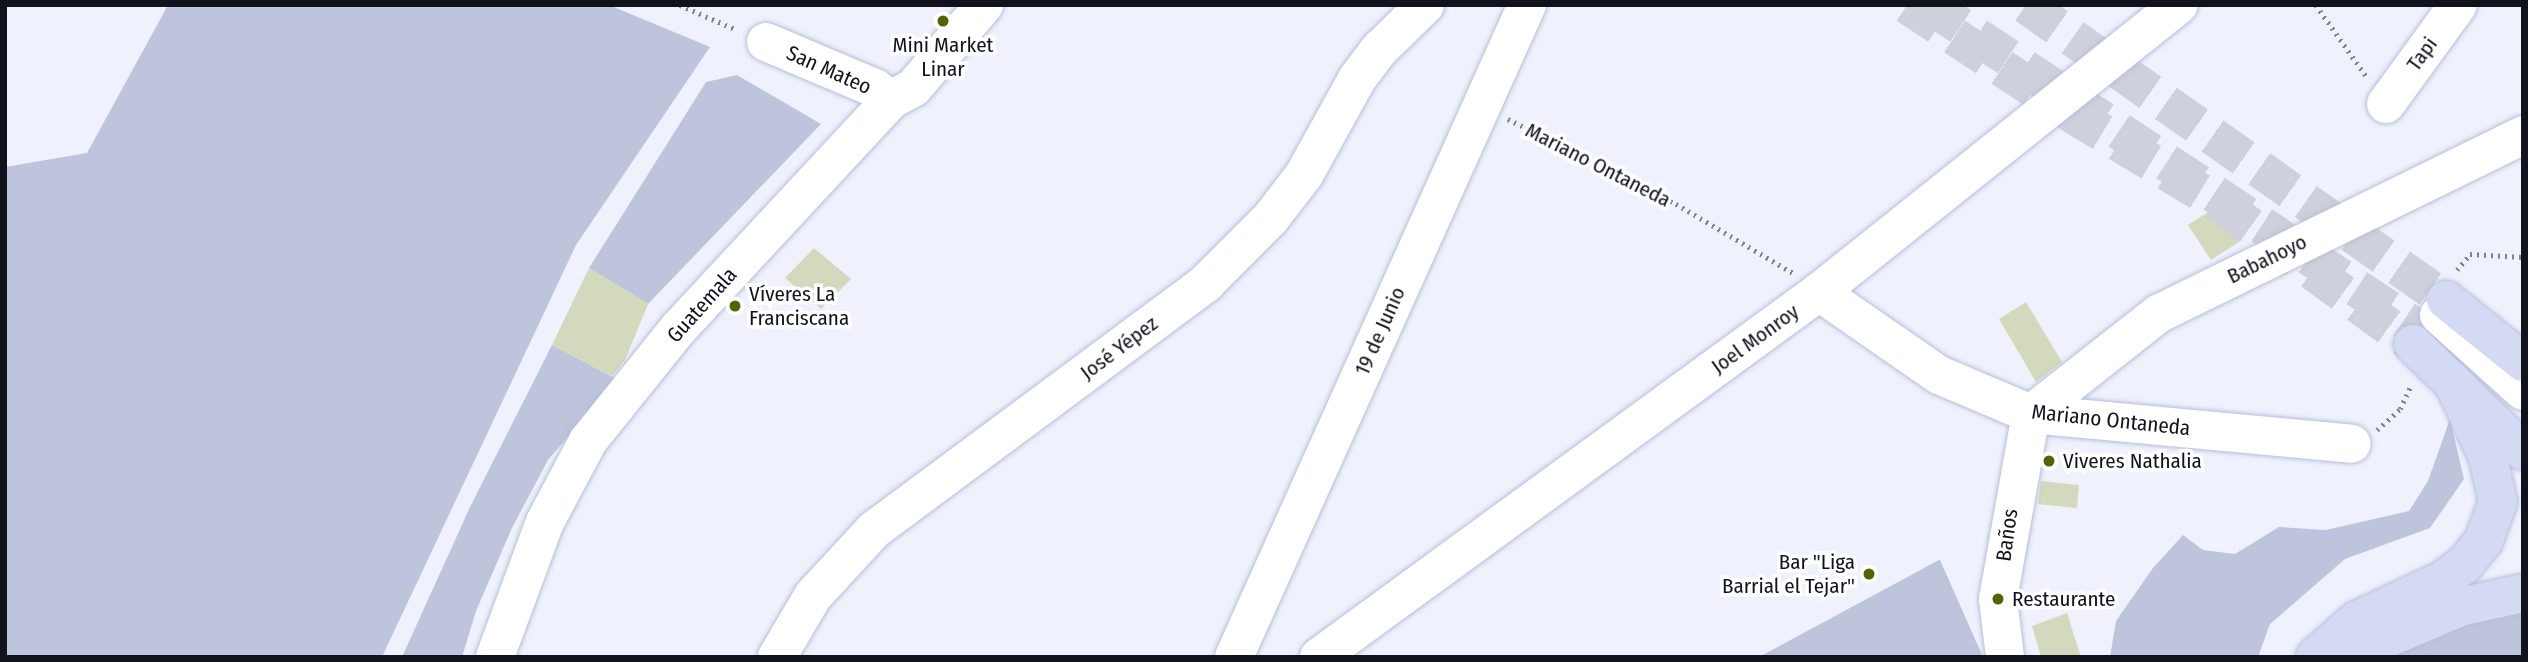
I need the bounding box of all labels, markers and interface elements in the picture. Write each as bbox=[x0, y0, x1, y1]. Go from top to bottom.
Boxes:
marker: Mini Market Linar bbox=[935, 13, 951, 29]
place label: Mini Market Linar bbox=[893, 32, 993, 82]
street label: Tapi bbox=[2401, 32, 2443, 76]
street label: San Mateo bbox=[783, 40, 875, 100]
street label: Mariano Ontaneda bbox=[1521, 118, 1675, 212]
street label: Babahoyo bbox=[2223, 229, 2311, 289]
street label: Guatemala bbox=[662, 262, 742, 348]
place label: Víveres La Franciscana bbox=[749, 281, 849, 331]
street label: 19 de Junio bbox=[1349, 283, 1411, 379]
marker: Víveres La Franciscana bbox=[727, 298, 743, 314]
street label: Joel Monroy bbox=[1706, 299, 1804, 379]
street label: José Yépez bbox=[1075, 311, 1163, 385]
street label: Mariano Ontaneda bbox=[2030, 399, 2192, 441]
place label: Viveres Nathalia bbox=[2063, 448, 2202, 474]
marker: Viveres Nathalia bbox=[2041, 453, 2057, 469]
street label: Baños bbox=[1991, 507, 2023, 563]
place label: Bar "Liga Barrial el Tejar" bbox=[1722, 549, 1855, 599]
marker: Bar "Liga Barrial el Tejar" bbox=[1861, 566, 1877, 582]
place label: Restaurante bbox=[2012, 586, 2115, 612]
marker: Restaurante bbox=[1990, 591, 2006, 607]

